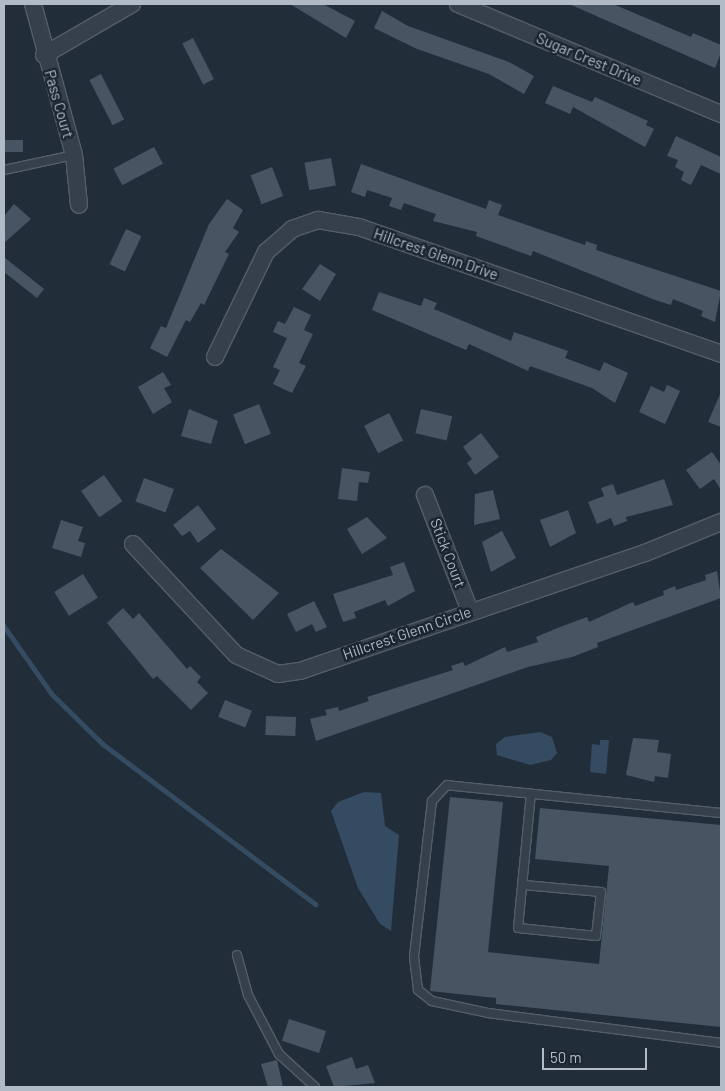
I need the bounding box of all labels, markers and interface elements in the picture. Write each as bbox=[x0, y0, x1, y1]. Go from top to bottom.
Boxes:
street label: Sugar Crest Drive bbox=[534, 29, 644, 89]
street label: Pass Court bbox=[41, 68, 77, 140]
street label: Hillcrest Glenn Drive bbox=[371, 224, 501, 284]
street label: Stick Court bbox=[427, 516, 469, 590]
street label: Hillcrest Glenn Circle bbox=[340, 603, 474, 663]
scale bar bbox=[545, 1038, 650, 1070]
text: 50 m bbox=[550, 1048, 582, 1066]

